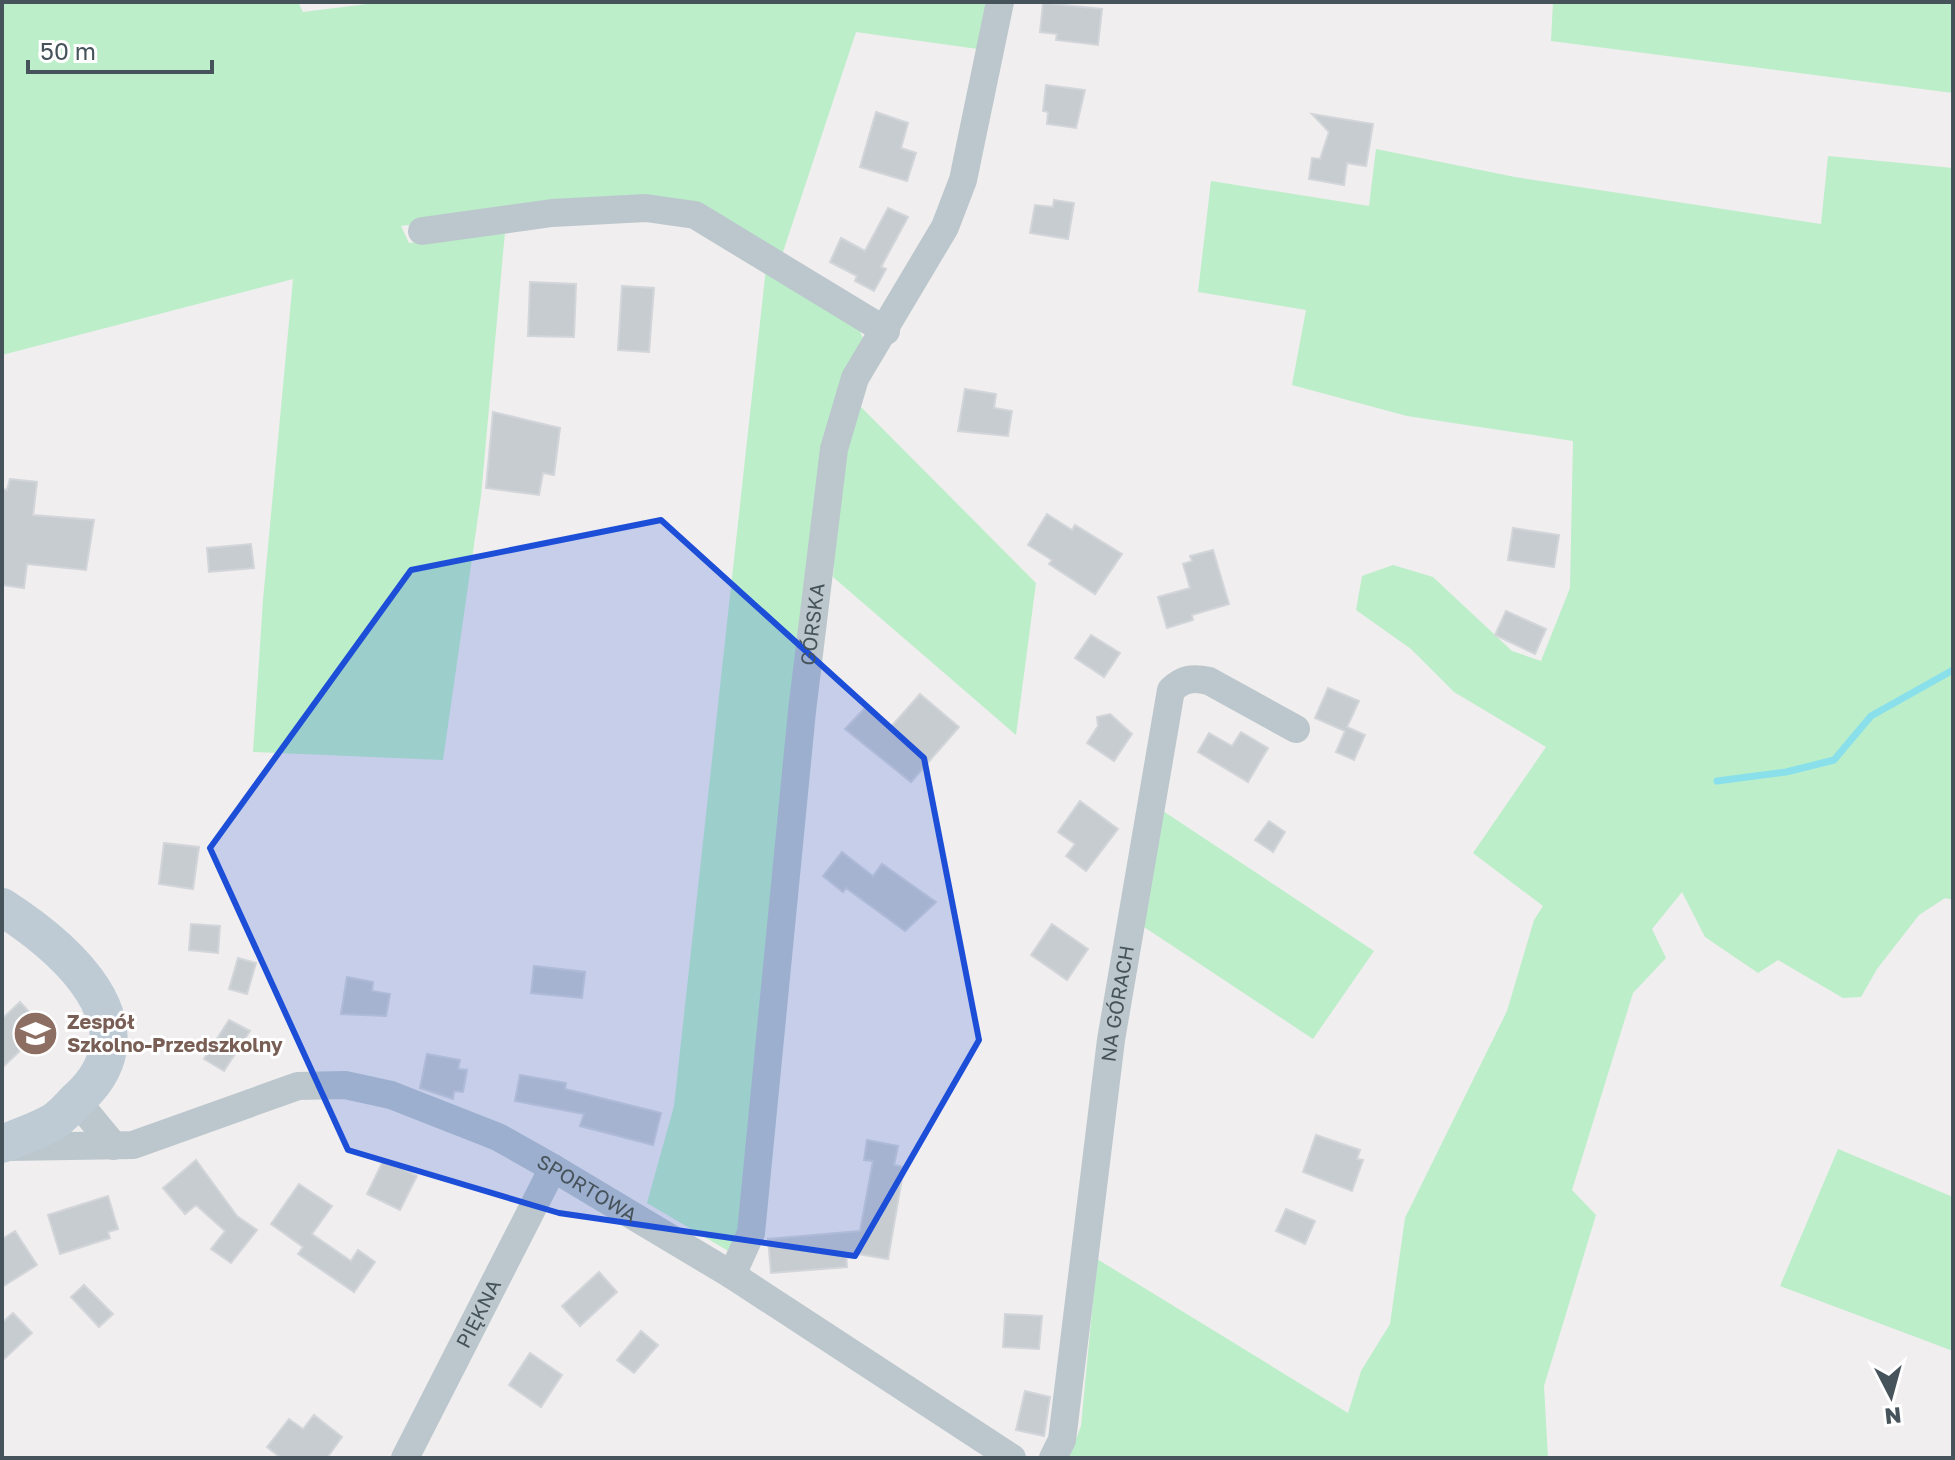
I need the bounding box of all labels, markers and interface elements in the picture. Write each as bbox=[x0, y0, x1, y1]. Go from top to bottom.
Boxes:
scale bar bbox=[28, 24, 212, 74]
text: 50 m bbox=[40, 36, 96, 65]
street label: GÓRSKA bbox=[795, 581, 829, 667]
street label: NA GÓRACH bbox=[1095, 943, 1138, 1063]
place label: Zespół Szkolno-Przedszkolny bbox=[67, 1009, 283, 1056]
school or university icon: Zespół Szkolno-Przedszkolny bbox=[12, 1010, 60, 1058]
street label: SPORTOWA bbox=[533, 1149, 642, 1227]
street label: PIĘKNA bbox=[450, 1275, 505, 1352]
north arrow bbox=[1851, 1356, 1931, 1436]
text: N bbox=[1883, 1402, 1903, 1431]

